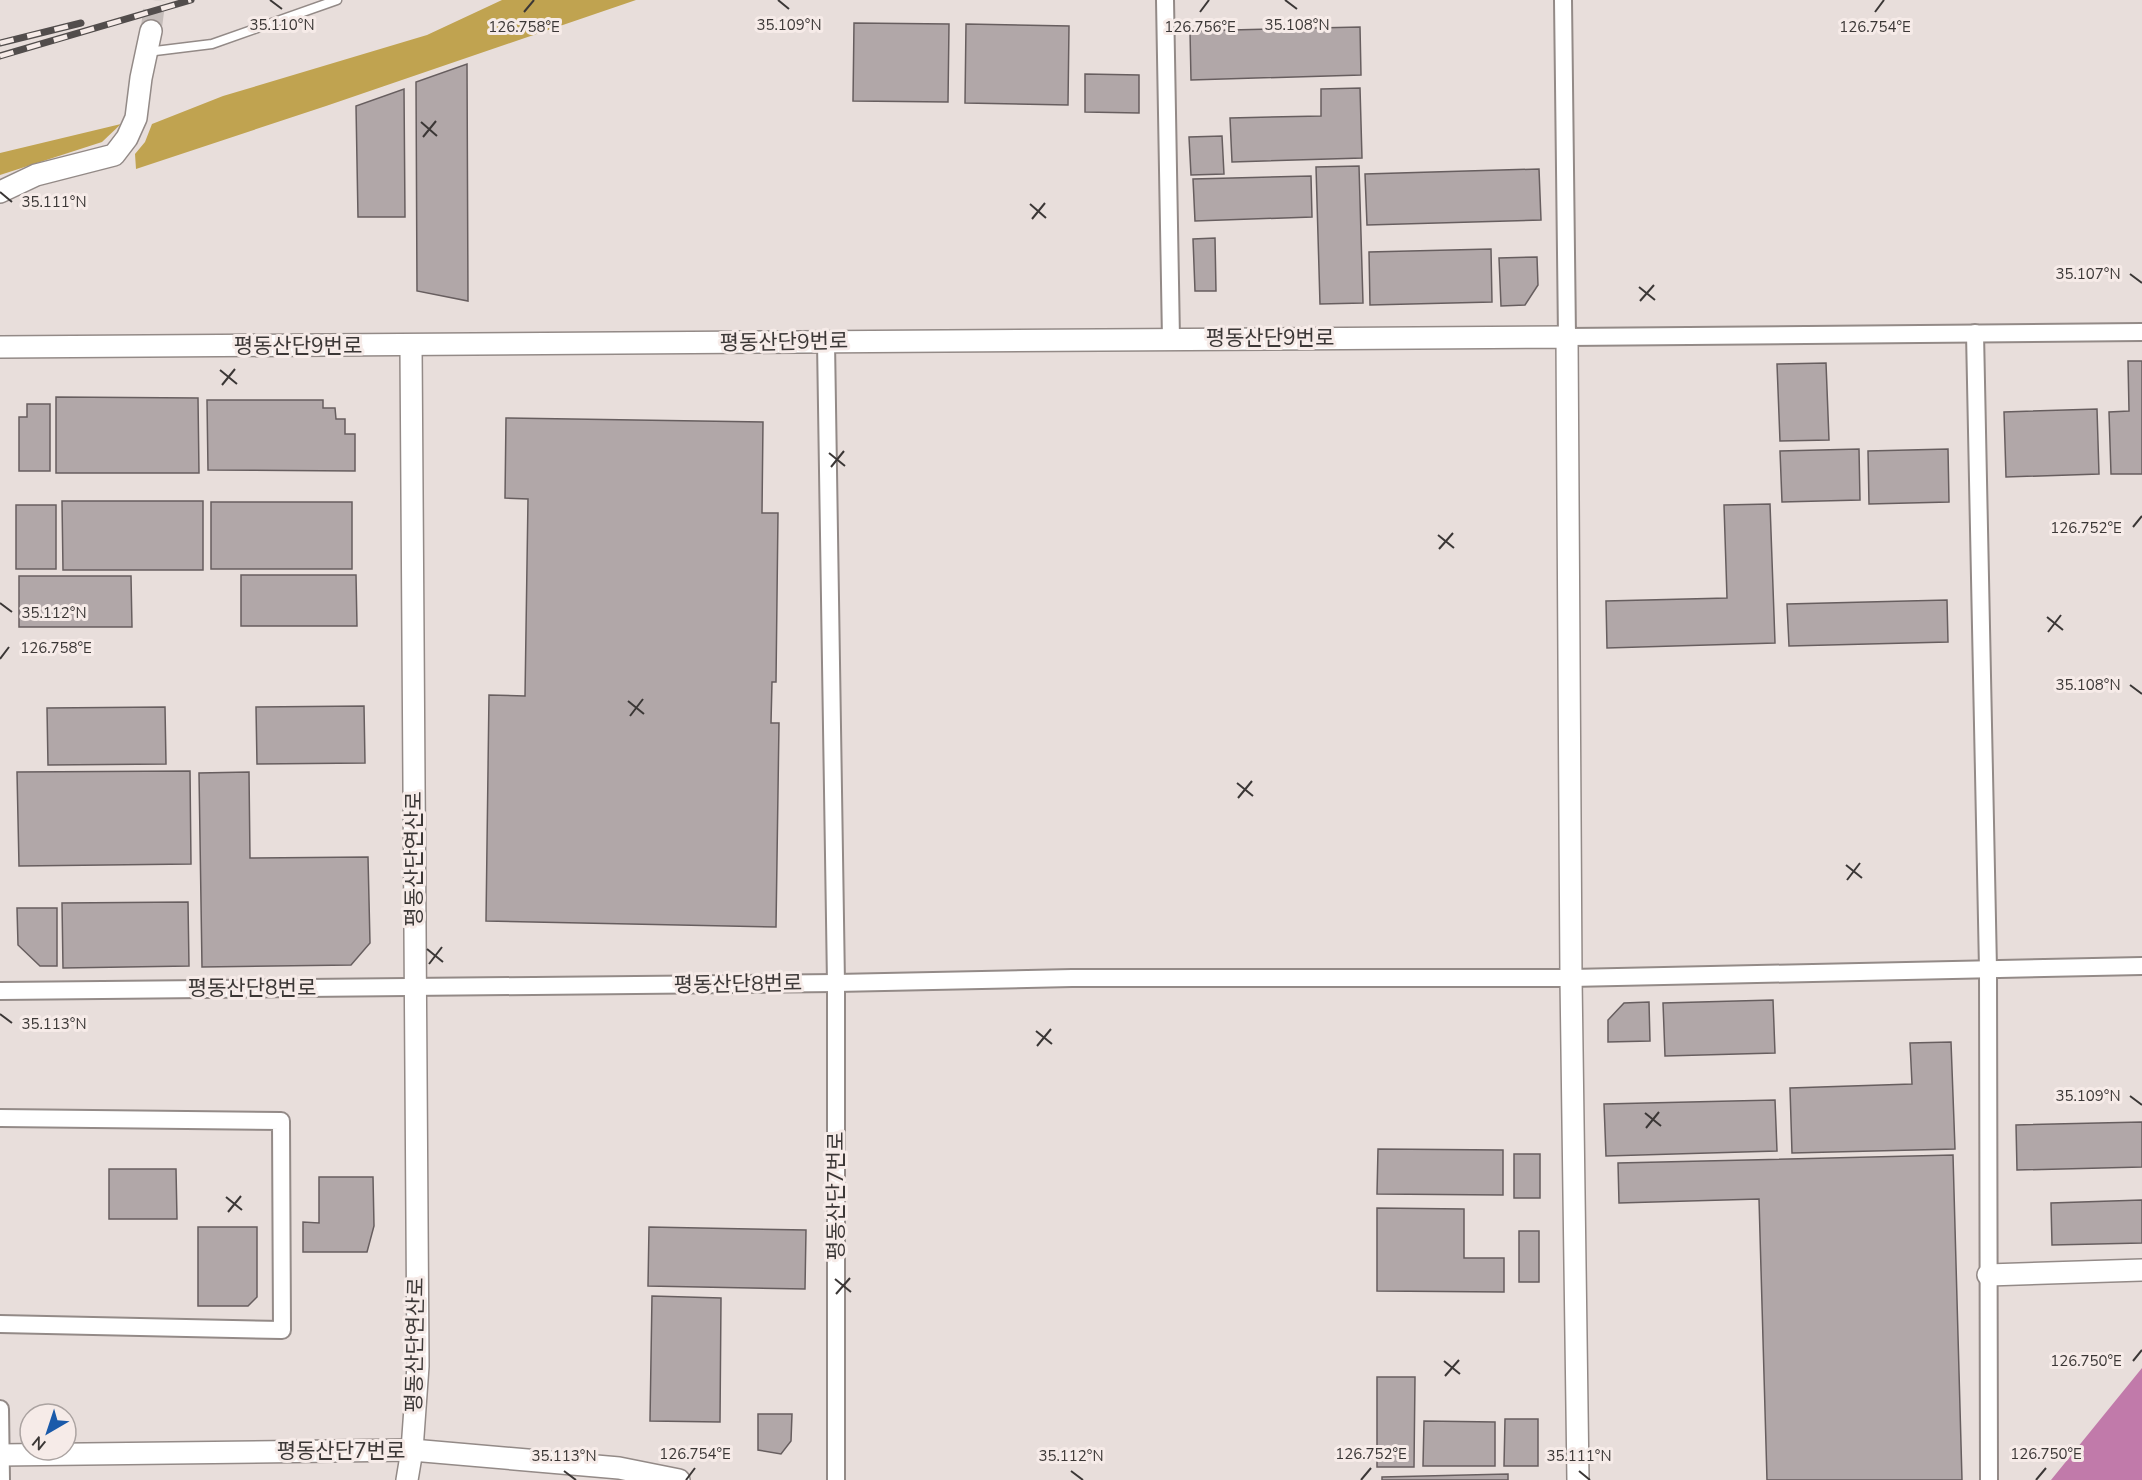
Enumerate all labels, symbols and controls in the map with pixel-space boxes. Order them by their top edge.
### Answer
text: 35.110°N [249,15,315,35]
text: 35.109°N [756,15,822,35]
text: 35.108°N [1264,15,1330,35]
text: 126.758°E [488,17,560,37]
text: 126.756°E [1164,17,1236,37]
text: 126.754°E [1839,17,1911,37]
text: 35.111°N [21,192,87,212]
text: 35.107°N [2055,264,2121,284]
street label: 평동산단9번로 [1206,324,1334,352]
street label: 평동산단9번로 [719,327,849,357]
street label: 평동산단9번로 [234,332,362,360]
text: 126.752°E [2050,518,2122,538]
text: 35.112°N [21,603,87,623]
text: 126.758°E [20,638,92,658]
text: 35.108°N [2055,675,2121,695]
street label: 평동산단연산로 [400,791,428,927]
street label: 평동산단8번로 [673,969,803,999]
street label: 평동산단8번로 [188,974,316,1002]
text: 35.113°N [21,1014,87,1034]
text: 35.109°N [2055,1086,2121,1106]
street label: 평동산단7번로 [822,1132,850,1260]
street label: 평동산단연산로 [400,1277,430,1413]
text: 126.750°E [2050,1351,2122,1371]
north arrow [18,1402,78,1462]
text: N [28,1431,51,1455]
street label: 평동산단7번로 [277,1437,405,1465]
text: 126.754°E [659,1444,731,1464]
text: 126.752°E [1335,1444,1407,1464]
text: 126.750°E [2010,1444,2082,1464]
text: 35.113°N [531,1446,597,1466]
text: 35.112°N [1038,1446,1104,1466]
text: 35.111°N [1546,1446,1612,1466]

